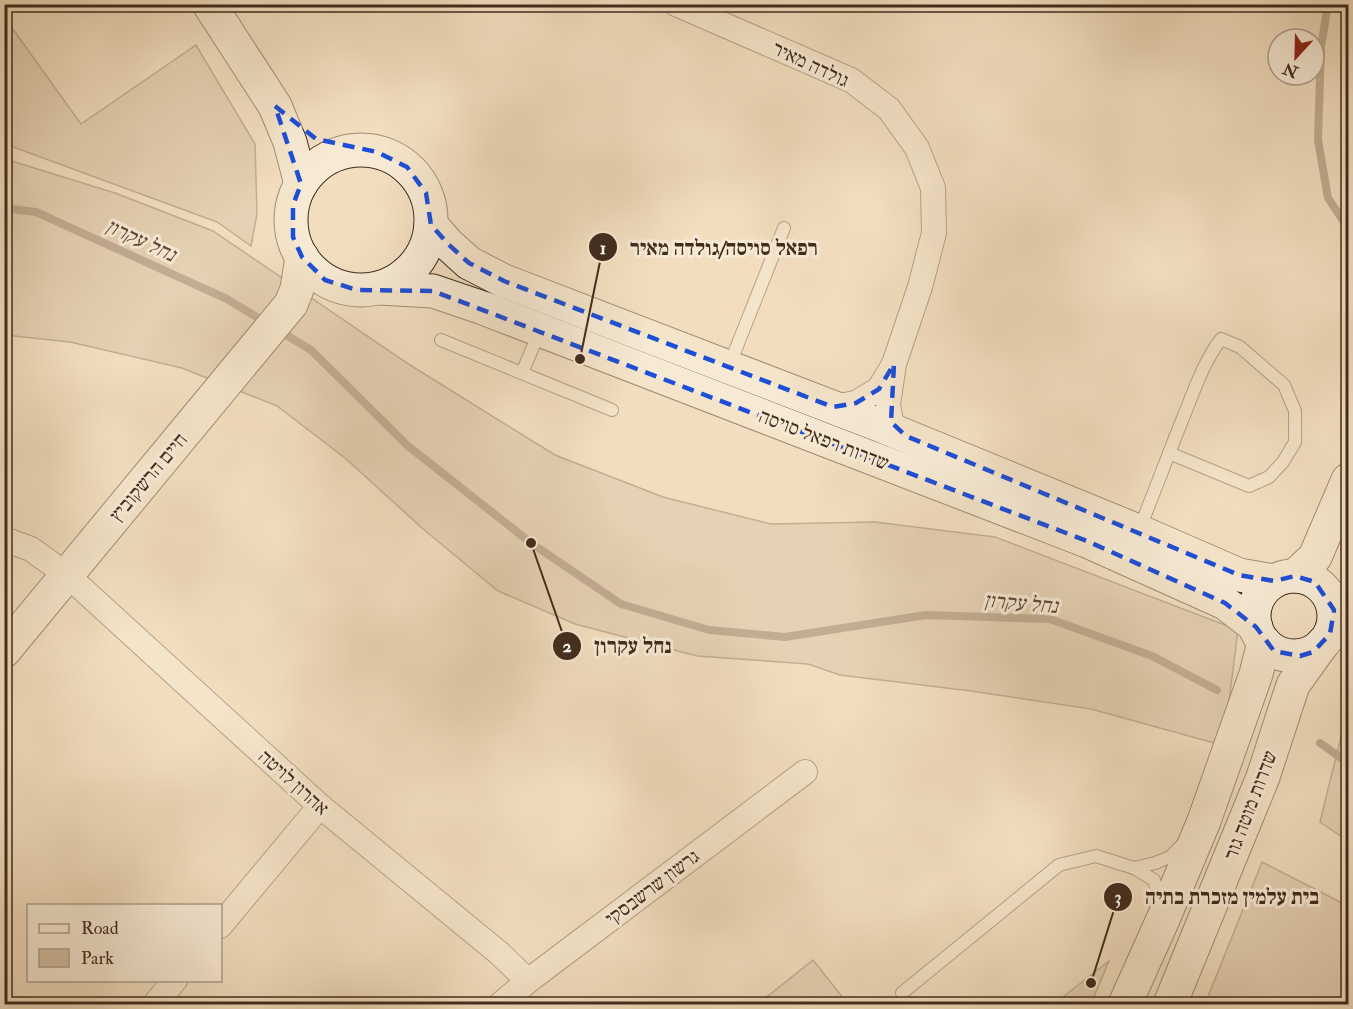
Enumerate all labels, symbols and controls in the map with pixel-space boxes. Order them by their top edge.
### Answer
north arrow [1266,27,1326,87]
street label: גולדה מאיר [768,36,853,93]
text: N [1280,58,1302,82]
water label: נחל עקרון [101,213,182,269]
callout: רפאל סויסה/גולדה מאיר [588,228,830,267]
text: רפאל סויסה/גולדה מאיר [630,235,818,262]
text: 1 [600,237,606,260]
street label: שדרות רפאל סויסה [755,403,893,476]
street label: חיים הרשקוביץ [104,428,193,527]
water label: נחל עקרון [983,587,1061,620]
callout: נחל עקרון [552,626,684,665]
text: נחל עקרון [594,633,672,660]
text: 2 [562,635,572,658]
street label: אהרון לויטה [253,744,334,821]
street label: שדרות מוטה גור [1218,747,1283,863]
street label: גרשון שרשבסקי [600,844,705,931]
callout: בית עלמין מזכרת בתיה [1103,877,1332,916]
text: בית עלמין מזכרת בתיה [1145,884,1319,911]
text: 3 [1115,886,1122,909]
legend [27,904,222,982]
text: Road [81,917,119,940]
text: Park [81,947,114,970]

